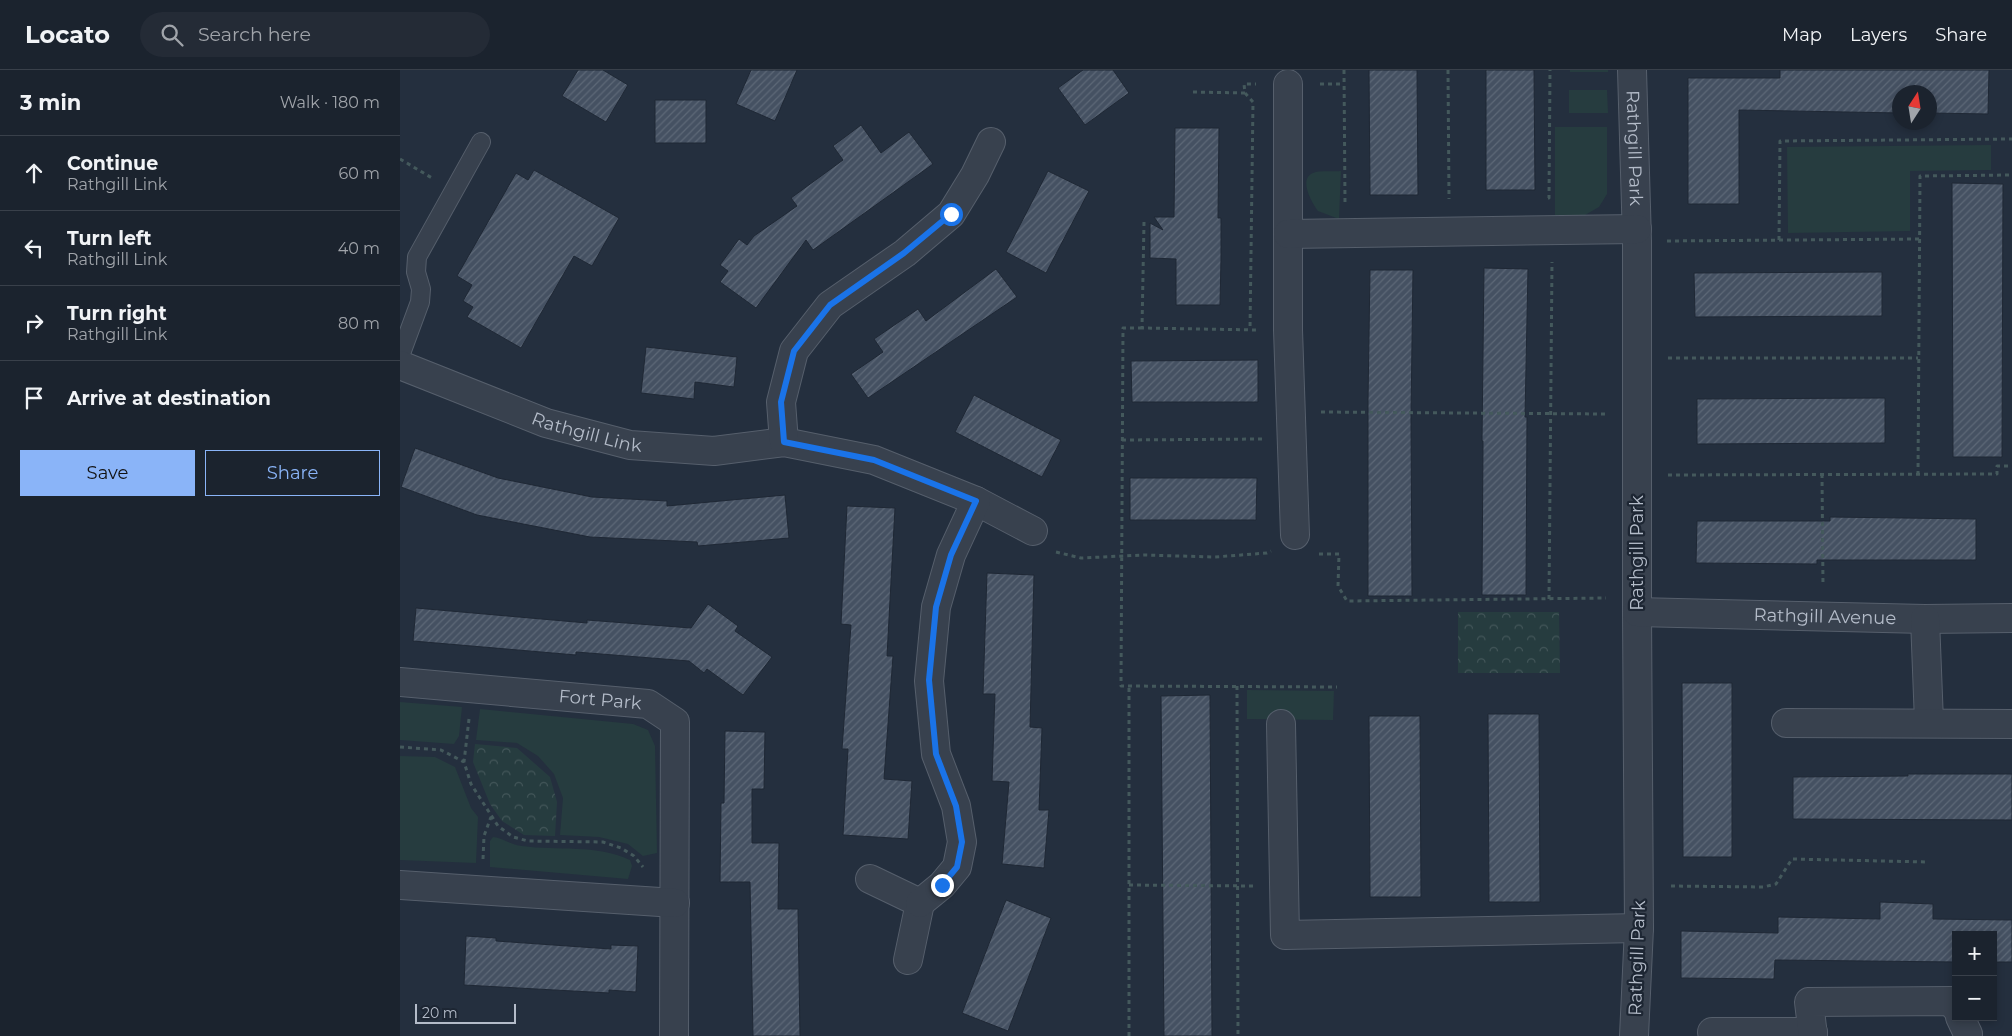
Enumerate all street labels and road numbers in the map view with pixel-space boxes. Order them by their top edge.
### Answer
street label: Rathgill Park [1622,90,1647,206]
street label: Rathgill Link [528,407,643,457]
street label: Rathgill Park [1626,495,1648,611]
street label: Rathgill Avenue [1753,604,1897,629]
street label: Fort Park [558,685,643,714]
street label: Rathgill Park [1624,900,1650,1016]

